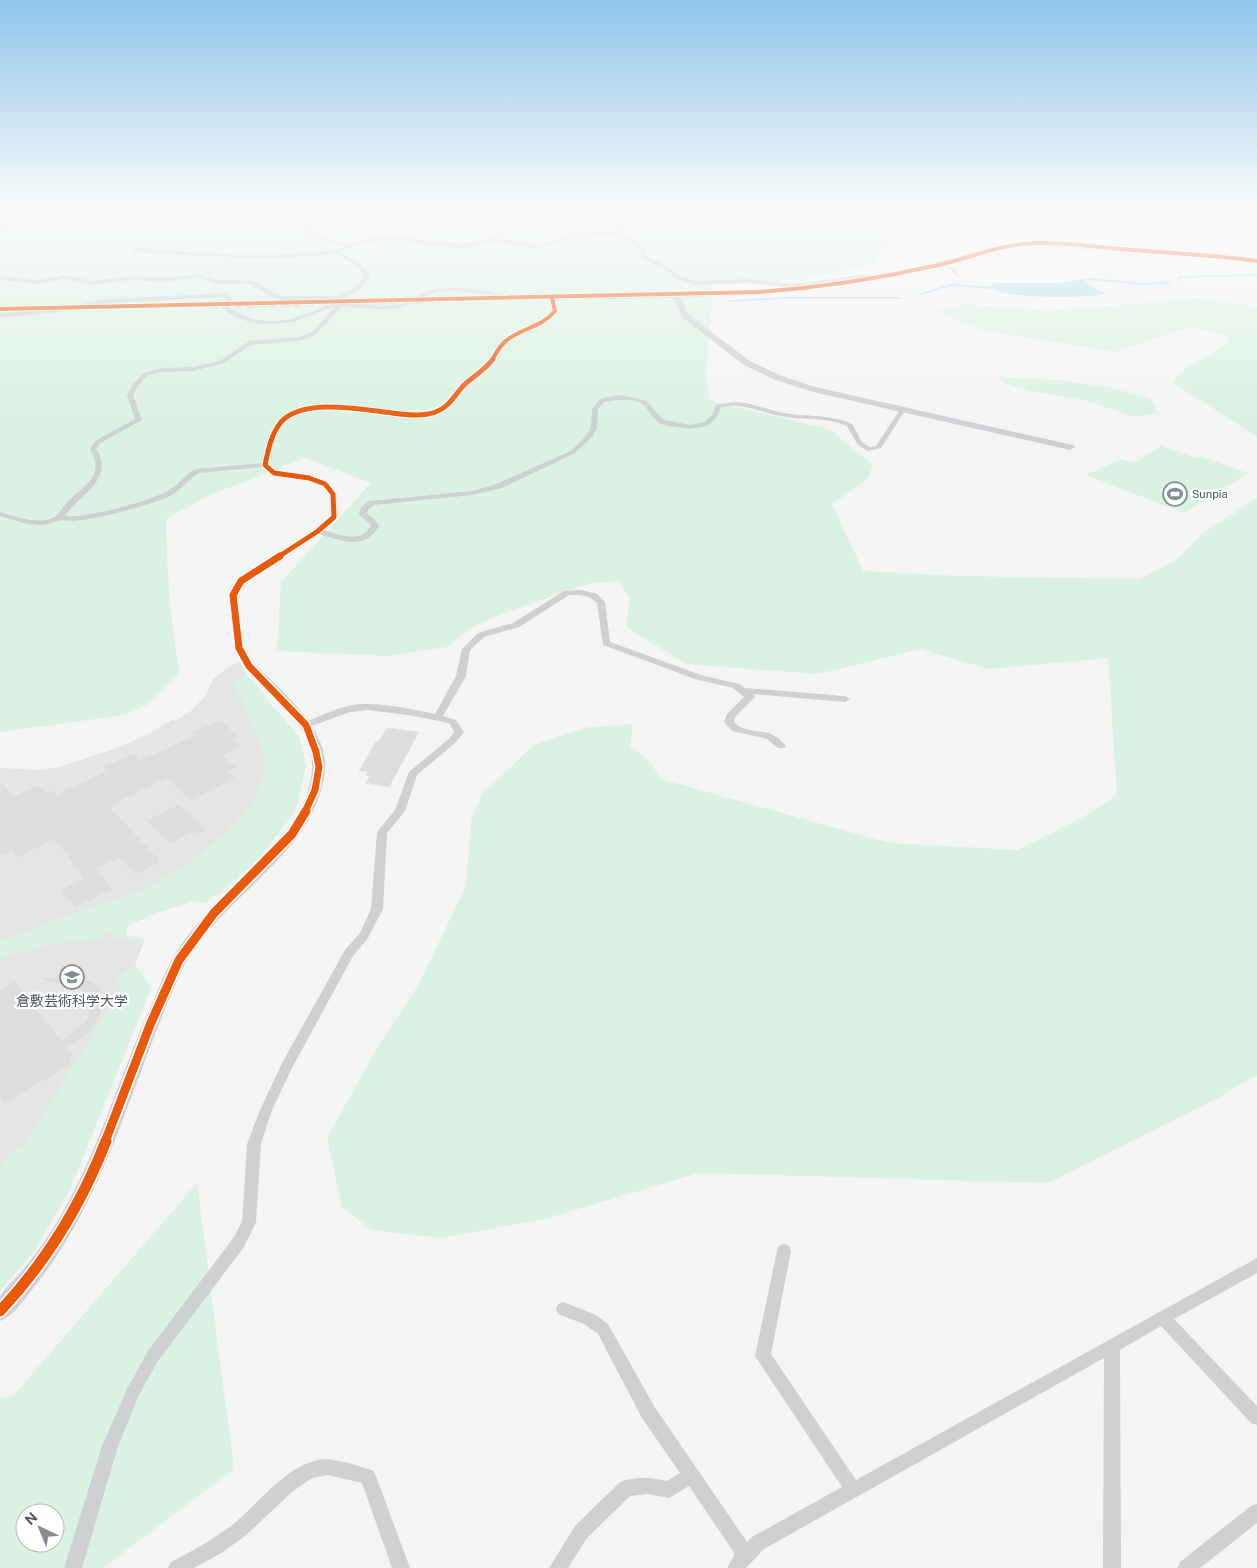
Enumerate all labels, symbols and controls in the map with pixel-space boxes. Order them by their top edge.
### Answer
sports icon: Sunpia [1162,481,1188,507]
place label: Sunpia [1192,488,1228,500]
school or university icon: 倉敷芸術科学大学 [59,964,85,990]
place label: 倉敷芸術科学大学 [16,993,128,1009]
north arrow [15,1503,65,1553]
text: N [22,1509,41,1528]

